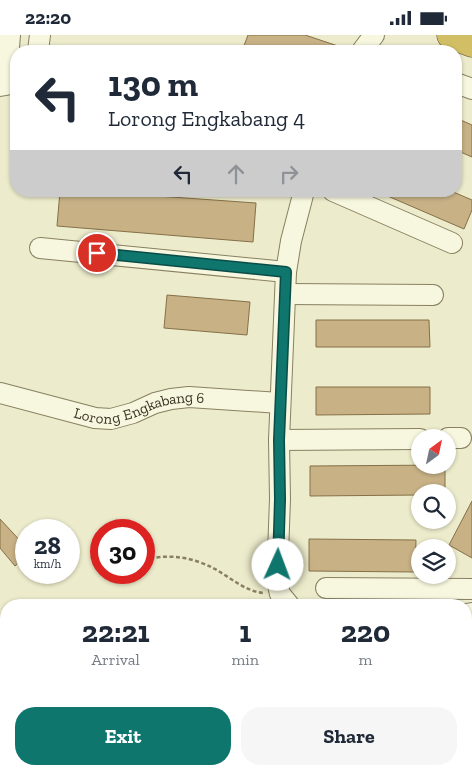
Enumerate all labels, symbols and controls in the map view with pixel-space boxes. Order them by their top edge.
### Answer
text: 22:20 [25,6,71,29]
text: 130 m [108,63,198,105]
icon: left [25,65,90,130]
text: Lorong Engkabang 4 [108,105,305,132]
icon: left [169,160,197,188]
icon: ahead [222,160,250,188]
icon: right [275,160,303,188]
pin [76,232,118,274]
icon: arrive [83,239,111,267]
street label: Lorong Engkabang 6 [72,388,205,428]
north arrow [411,429,456,474]
map controls [411,429,456,584]
button: search [411,484,456,529]
speed limit sign: 30 [90,519,155,584]
text: 28 [34,530,61,560]
position arrow [251,538,303,590]
button: layers [411,539,456,584]
text: km/h [34,557,61,571]
text: 22:21 [82,614,150,650]
text: 1 [239,614,251,650]
text: 220 [341,614,390,650]
text: Arrival [92,650,140,669]
text: min [231,650,259,669]
text: m [359,650,372,669]
button: Exit [15,707,231,765]
button: Share [241,707,457,765]

